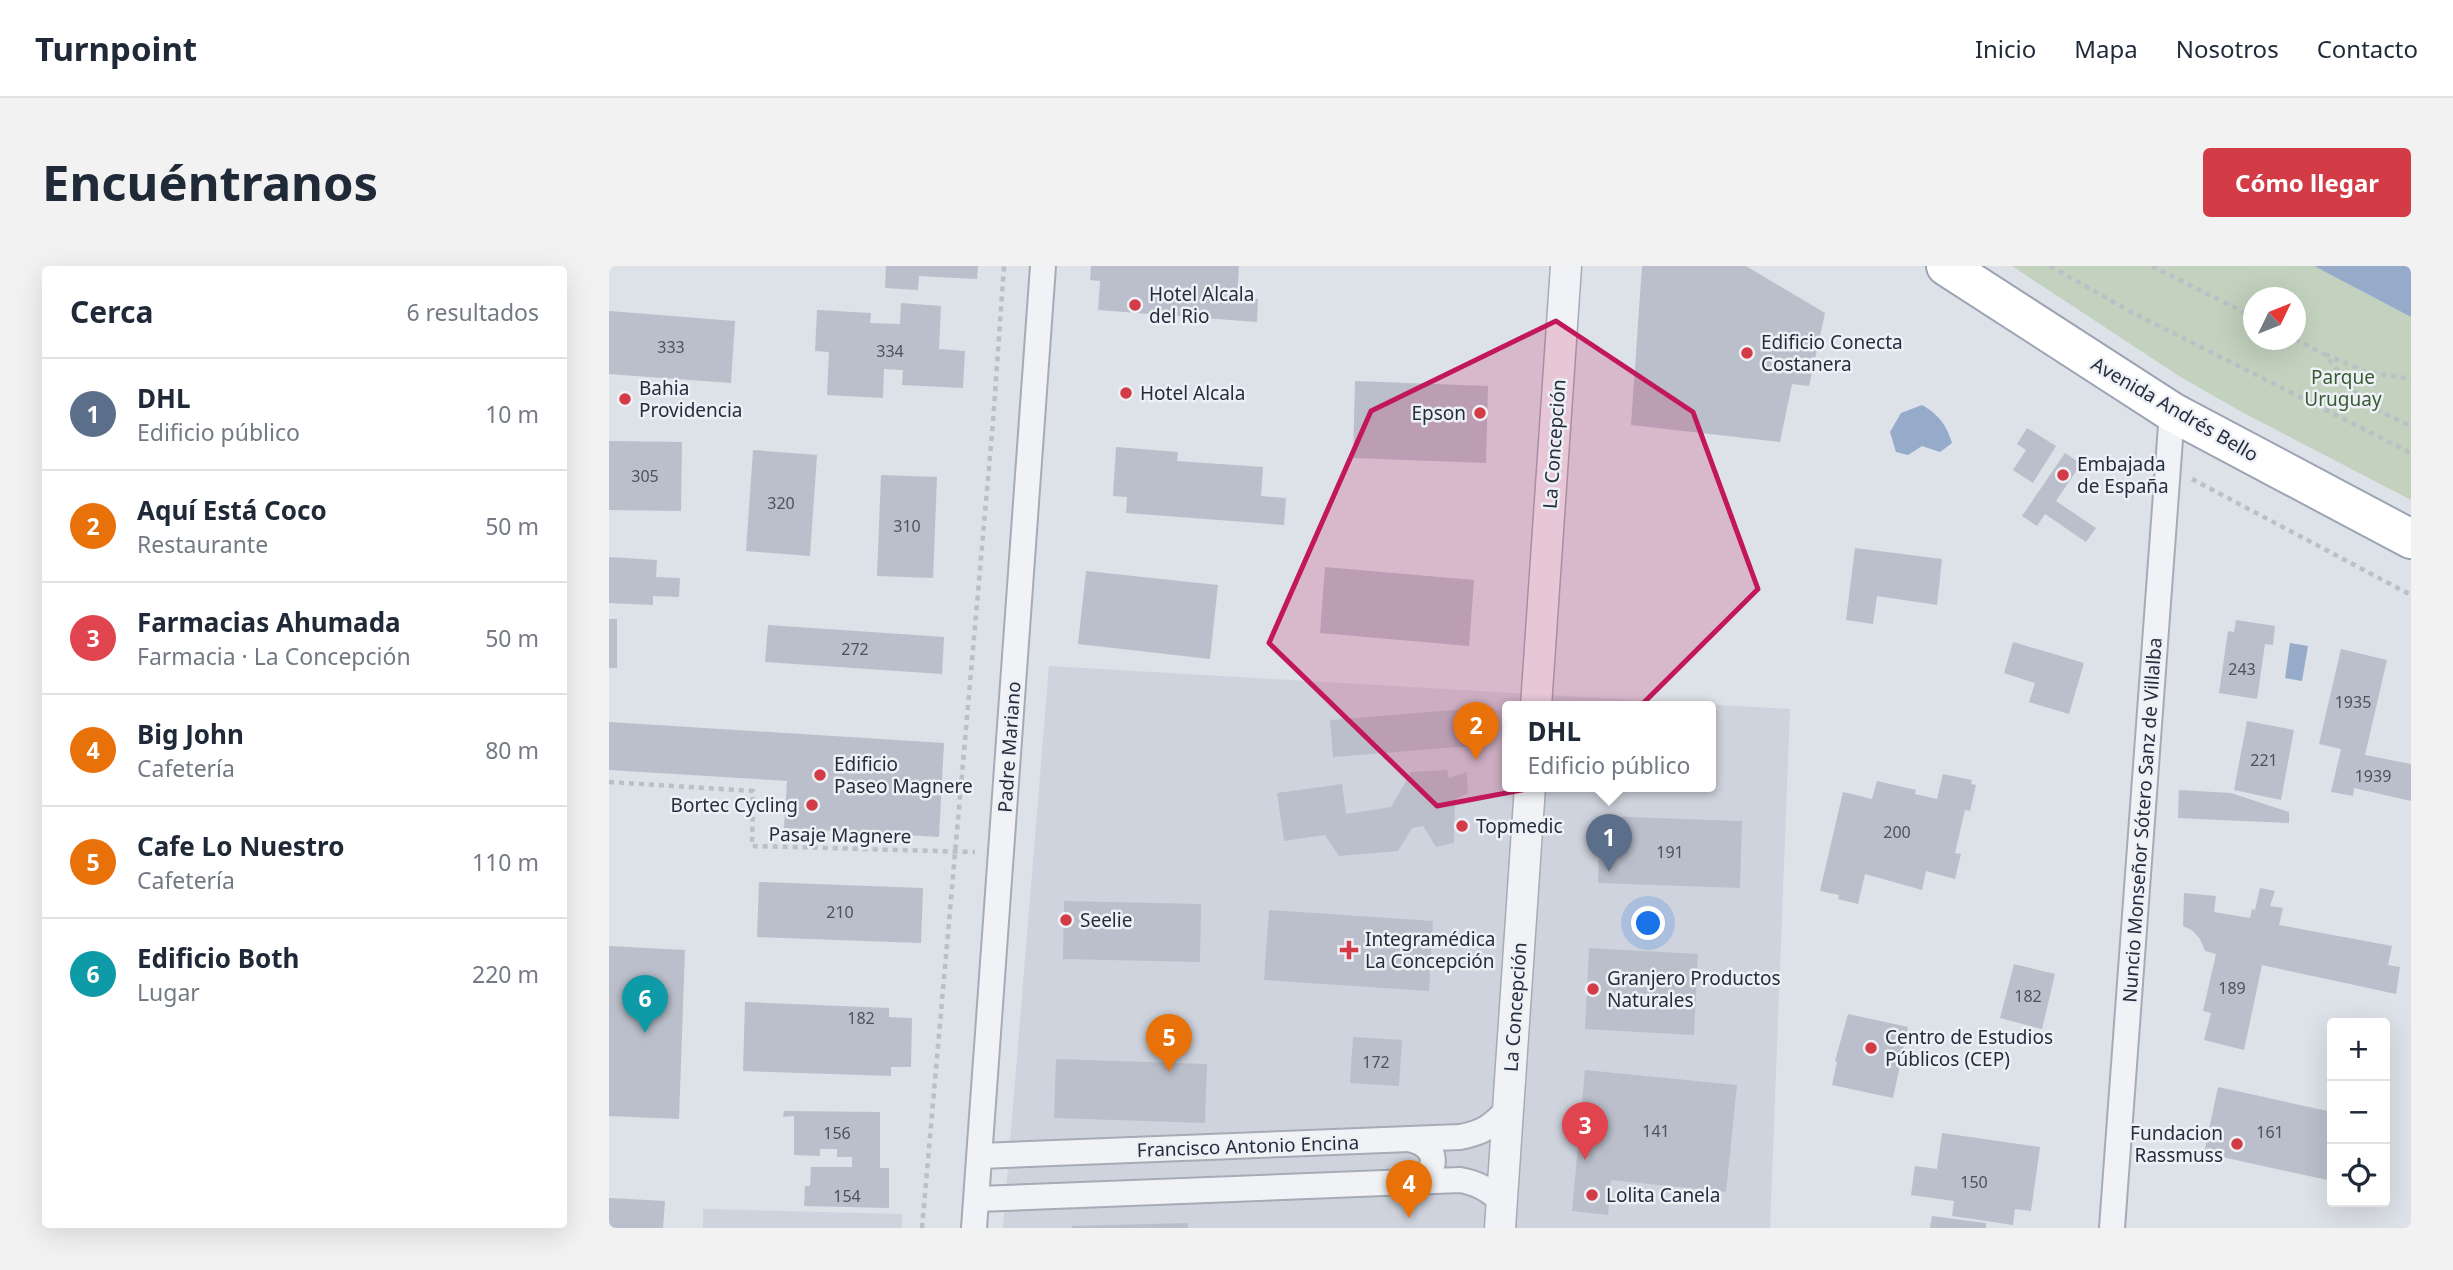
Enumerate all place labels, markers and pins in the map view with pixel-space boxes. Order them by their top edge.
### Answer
place label: Hotel Alcala del Rio [1149,281,1254,329]
marker: Hotel Alcala del Rio [1127,297,1143,313]
place label: Edificio Conecta Costanera [1761,329,1903,377]
marker: Edificio Conecta Costanera [1739,345,1755,361]
place label: Bahia Providencia [639,375,742,423]
place label: Hotel Alcala [1140,380,1245,406]
marker: Hotel Alcala [1118,385,1134,401]
marker: Bahia Providencia [617,391,633,407]
place label: Epson [1411,400,1466,426]
marker: Epson [1472,405,1488,421]
place label: Embajada de España [2077,451,2169,499]
marker: Embajada de España [2055,467,2071,483]
pin: 2 [1453,702,1499,760]
place label: Edificio Paseo Magnere [834,751,973,799]
marker: Edificio Paseo Magnere [812,767,828,783]
place label: Bortec Cycling [671,792,798,818]
marker: Bortec Cycling [804,797,820,813]
place label: Topmedic [1476,813,1563,839]
pin: 1 [1586,814,1632,872]
marker: Topmedic [1454,818,1470,834]
place label: Seelie [1080,907,1132,933]
marker: Seelie [1058,912,1074,928]
place label: Integramédica La Concepción [1365,926,1495,974]
marker: Integramédica La Concepción [1339,940,1359,960]
place label: Granjero Productos Naturales [1607,965,1781,1013]
pin: 6 [622,975,668,1033]
marker: Granjero Productos Naturales [1585,981,1601,997]
pin: 5 [1146,1014,1192,1072]
place label: Centro de Estudios Públicos (CEP) [1885,1024,2053,1072]
marker: Centro de Estudios Públicos (CEP) [1863,1040,1879,1056]
pin: 3 [1562,1102,1608,1160]
place label: Fundacion Rassmuss [2130,1120,2223,1168]
marker: Fundacion Rassmuss [2229,1136,2245,1152]
pin: 4 [1386,1160,1432,1218]
place label: Lolita Canela [1606,1182,1720,1208]
marker: Lolita Canela [1584,1187,1600,1203]

